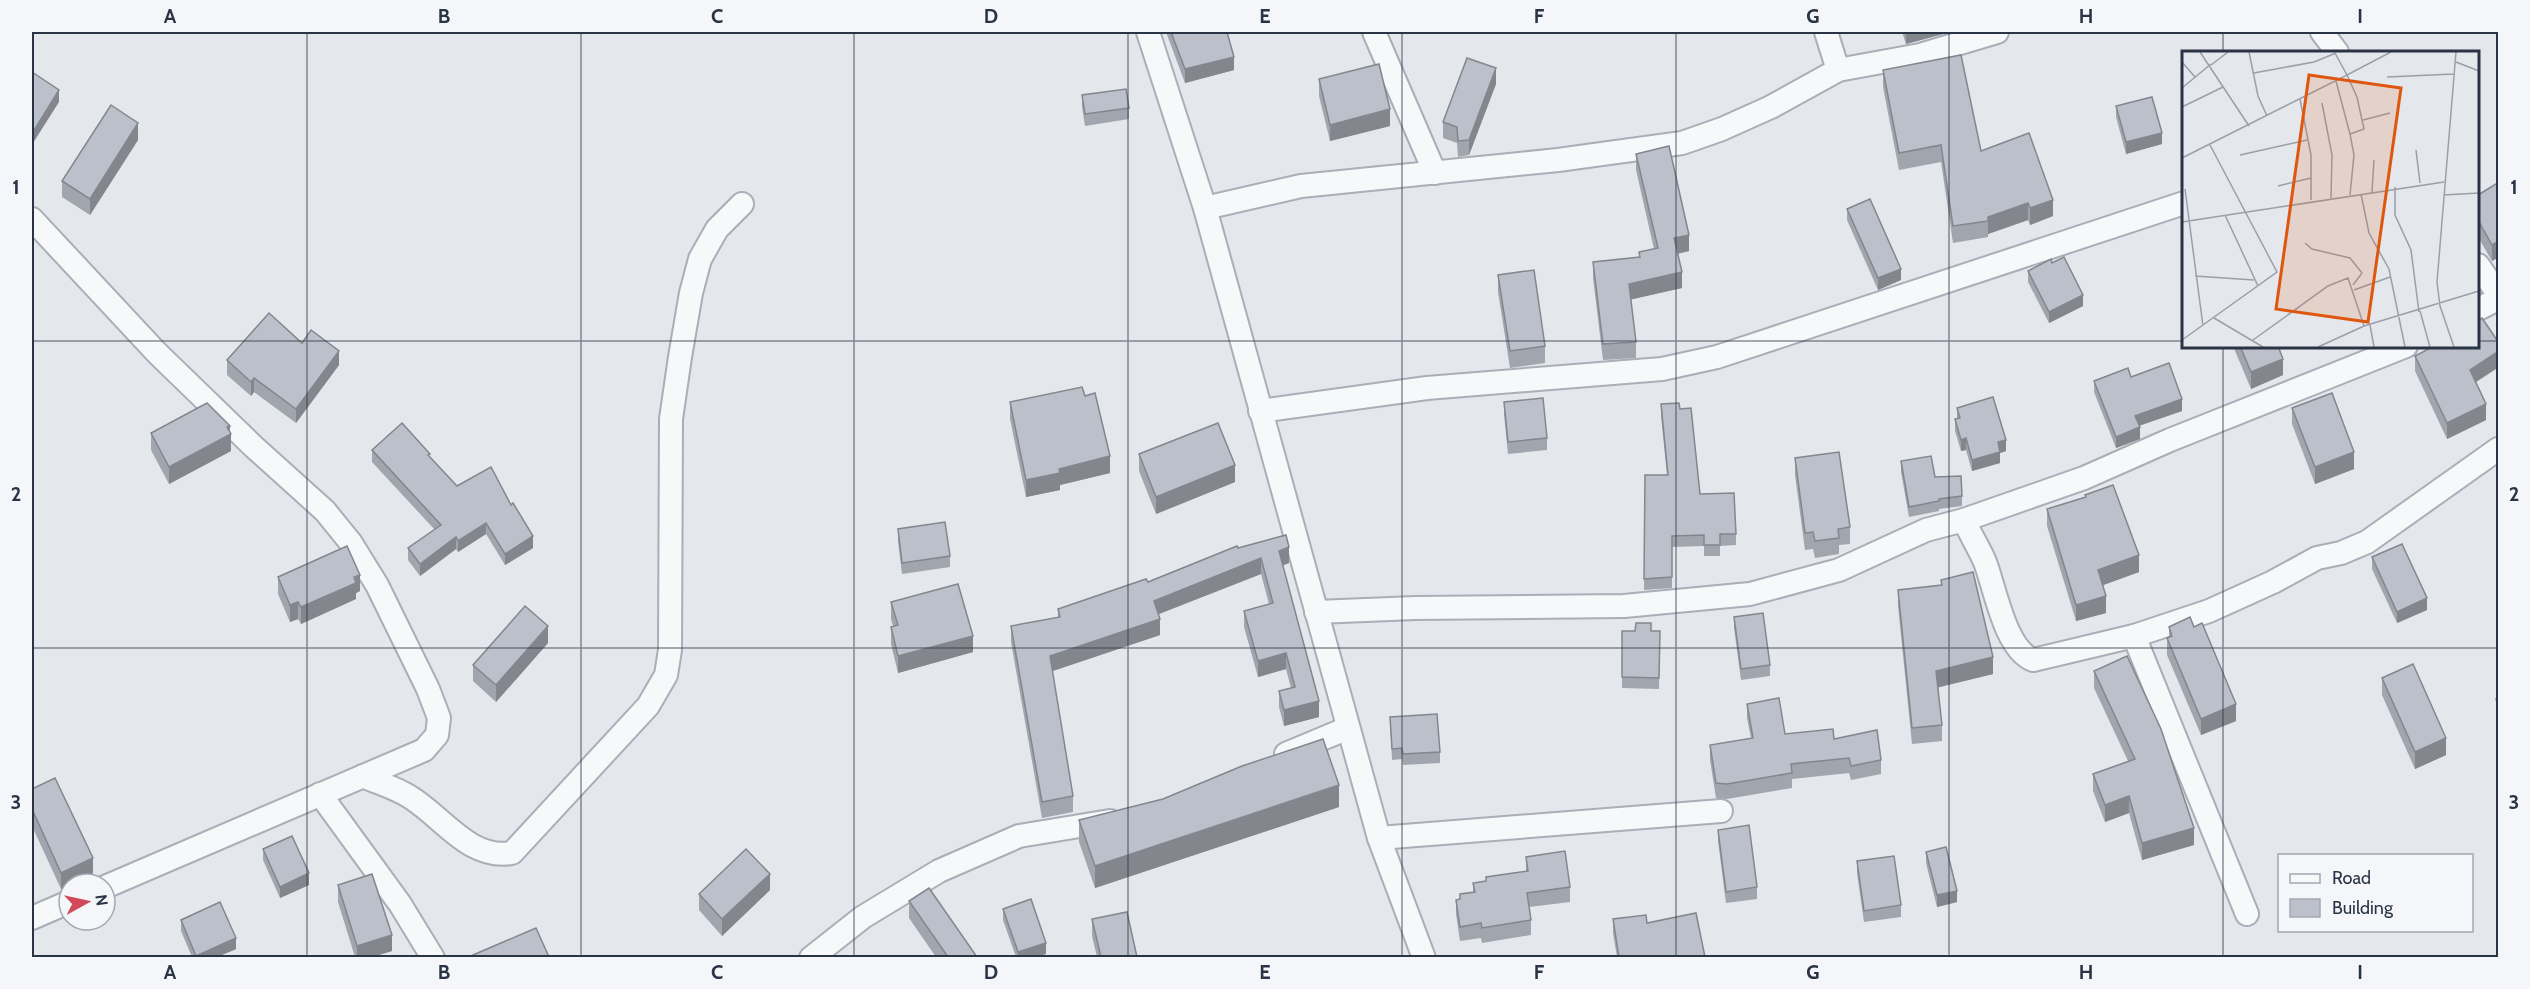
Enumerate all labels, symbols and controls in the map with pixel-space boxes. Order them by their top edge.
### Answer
text: A [164,4,177,28]
text: B [438,4,450,28]
text: C [711,4,723,28]
text: D [984,4,998,28]
text: E [1259,4,1271,28]
text: F [1534,4,1545,28]
text: G [1806,4,1820,28]
text: H [2079,4,2093,28]
text: I [2357,4,2363,28]
inset map [2182,51,2479,348]
text: 1 [12,175,20,199]
text: 1 [2510,175,2518,199]
text: 2 [11,482,21,506]
text: 2 [2509,482,2519,506]
text: 3 [11,790,21,814]
text: 3 [2509,790,2519,814]
legend [2278,854,2473,932]
text: Road [2332,867,2371,889]
north arrow [57,872,117,932]
text: N [91,893,112,907]
text: Building [2332,897,2394,919]
text: A [164,960,177,984]
text: B [438,960,450,984]
text: C [711,960,723,984]
text: D [984,960,998,984]
text: E [1259,960,1271,984]
text: F [1534,960,1545,984]
text: G [1806,960,1820,984]
text: H [2079,960,2093,984]
text: I [2357,960,2363,984]

